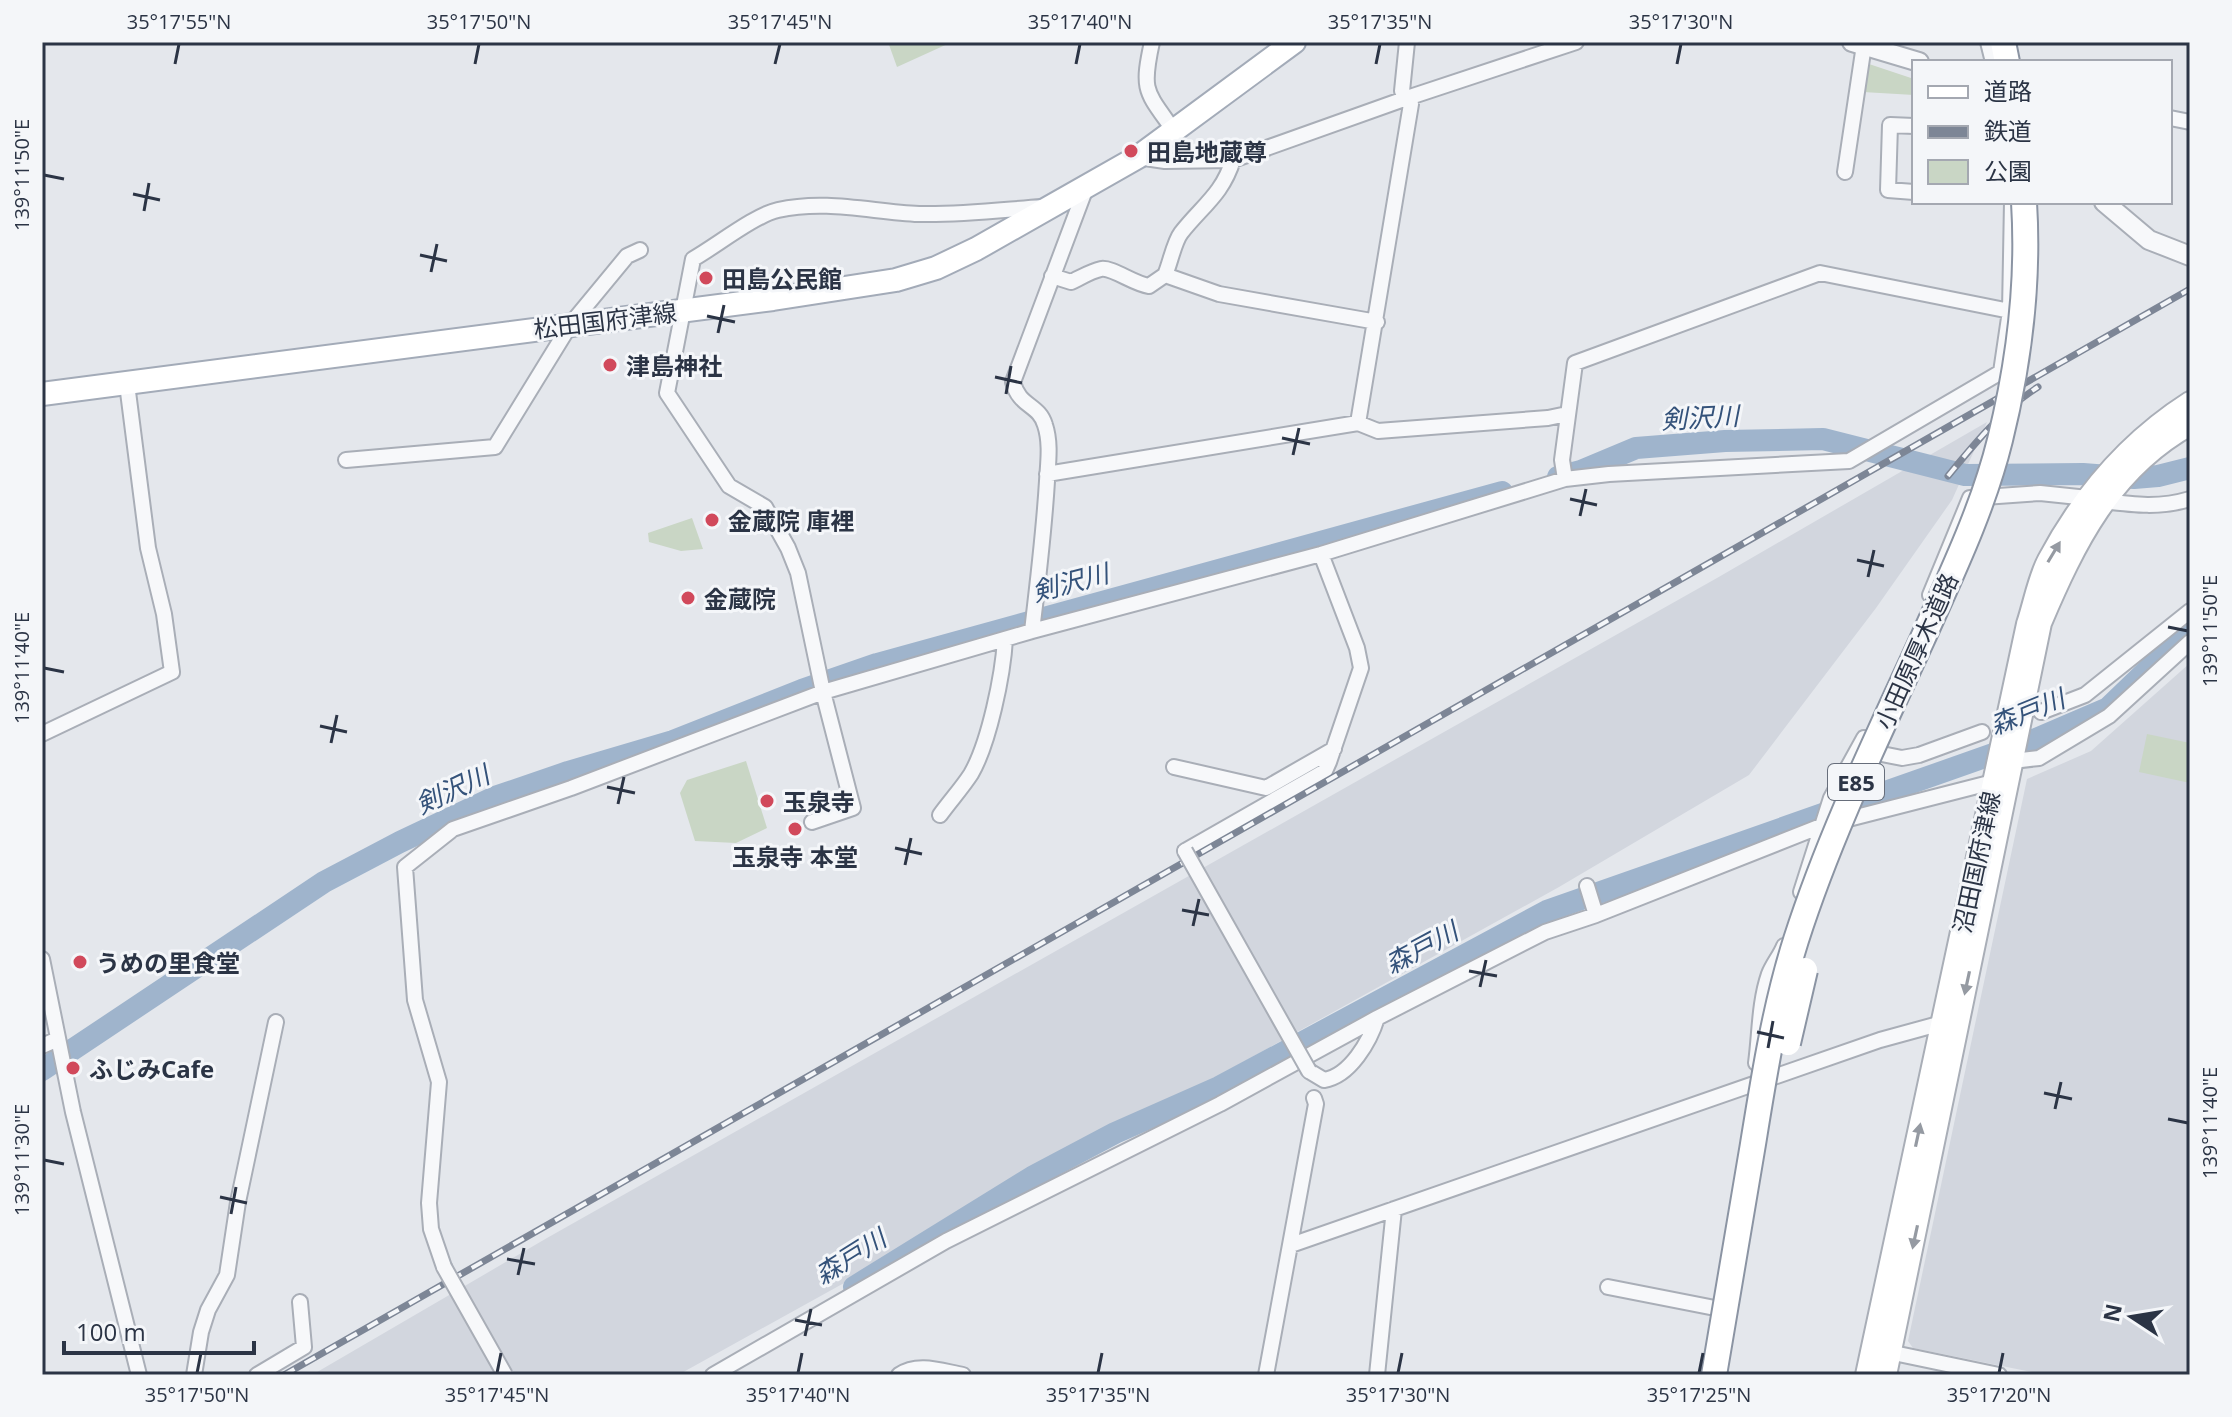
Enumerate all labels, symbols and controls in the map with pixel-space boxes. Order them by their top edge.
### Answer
text: 35°17'55"N [127,8,231,35]
text: 35°17'50"N [427,8,531,35]
text: 35°17'45"N [728,8,832,35]
text: 35°17'40"N [1028,8,1132,35]
text: 35°17'35"N [1328,8,1432,35]
text: 35°17'30"N [1629,8,1733,35]
legend [1912,60,2172,204]
text: 道路 [1984,74,2032,107]
text: 鉄道 [1984,114,2032,147]
text: 139°11'50"E [8,119,35,231]
place label: 田島地蔵尊 [1147,135,1267,168]
marker: 田島地蔵尊 [1122,142,1140,160]
text: 公園 [1984,154,2032,187]
place label: 田島公民館 [722,262,842,295]
marker: 田島公民館 [697,269,715,287]
street label: 松田国府津線 [532,295,678,345]
place label: 津島神社 [626,349,722,382]
marker: 津島神社 [601,356,619,374]
water label: 剣沢川 [1660,397,1743,437]
place label: 金蔵院 庫裡 [728,504,854,537]
marker: 金蔵院 庫裡 [703,511,721,529]
one-way arrow [2047,541,2061,563]
water label: 剣沢川 [1028,554,1115,609]
street label: 小田原厚木道路 [1867,568,1965,734]
text: 139°11'50"E [2196,575,2223,687]
place label: 金蔵院 [704,582,776,615]
marker: 金蔵院 [679,589,697,607]
text: 139°11'40"E [8,612,35,724]
water label: 森戸川 [1984,679,2073,742]
water label: 剣沢川 [409,755,498,822]
road number: E85 [1828,764,1884,800]
place label: 玉泉寺 [783,785,855,818]
street label: 沼田国府津線 [1945,788,2007,936]
marker: 玉泉寺 [758,792,776,810]
marker: 玉泉寺 本堂 [786,820,804,838]
place label: 玉泉寺 本堂 [732,840,858,873]
water label: 森戸川 [1378,911,1467,981]
place label: うめの里食堂 [96,946,240,979]
marker: うめの里食堂 [71,953,89,971]
one-way arrow [1960,970,1973,995]
place label: ふじみCafe [89,1052,214,1085]
marker: ふじみCafe [64,1059,82,1077]
text: 139°11'40"E [2196,1067,2223,1179]
text: 139°11'30"E [8,1104,35,1216]
one-way arrow [1912,1122,1925,1147]
water label: 森戸川 [807,1218,895,1292]
one-way arrow [1908,1225,1921,1250]
north arrow [2092,1277,2172,1357]
text: N [2095,1301,2128,1325]
scale bar [64,1305,254,1355]
text: 100 m [76,1315,146,1348]
text: 35°17'50"N [145,1381,249,1408]
text: 35°17'45"N [445,1381,549,1408]
text: 35°17'40"N [746,1381,850,1408]
text: 35°17'35"N [1046,1381,1150,1408]
text: 35°17'30"N [1346,1381,1450,1408]
text: 35°17'25"N [1647,1381,1751,1408]
text: 35°17'20"N [1947,1381,2051,1408]

